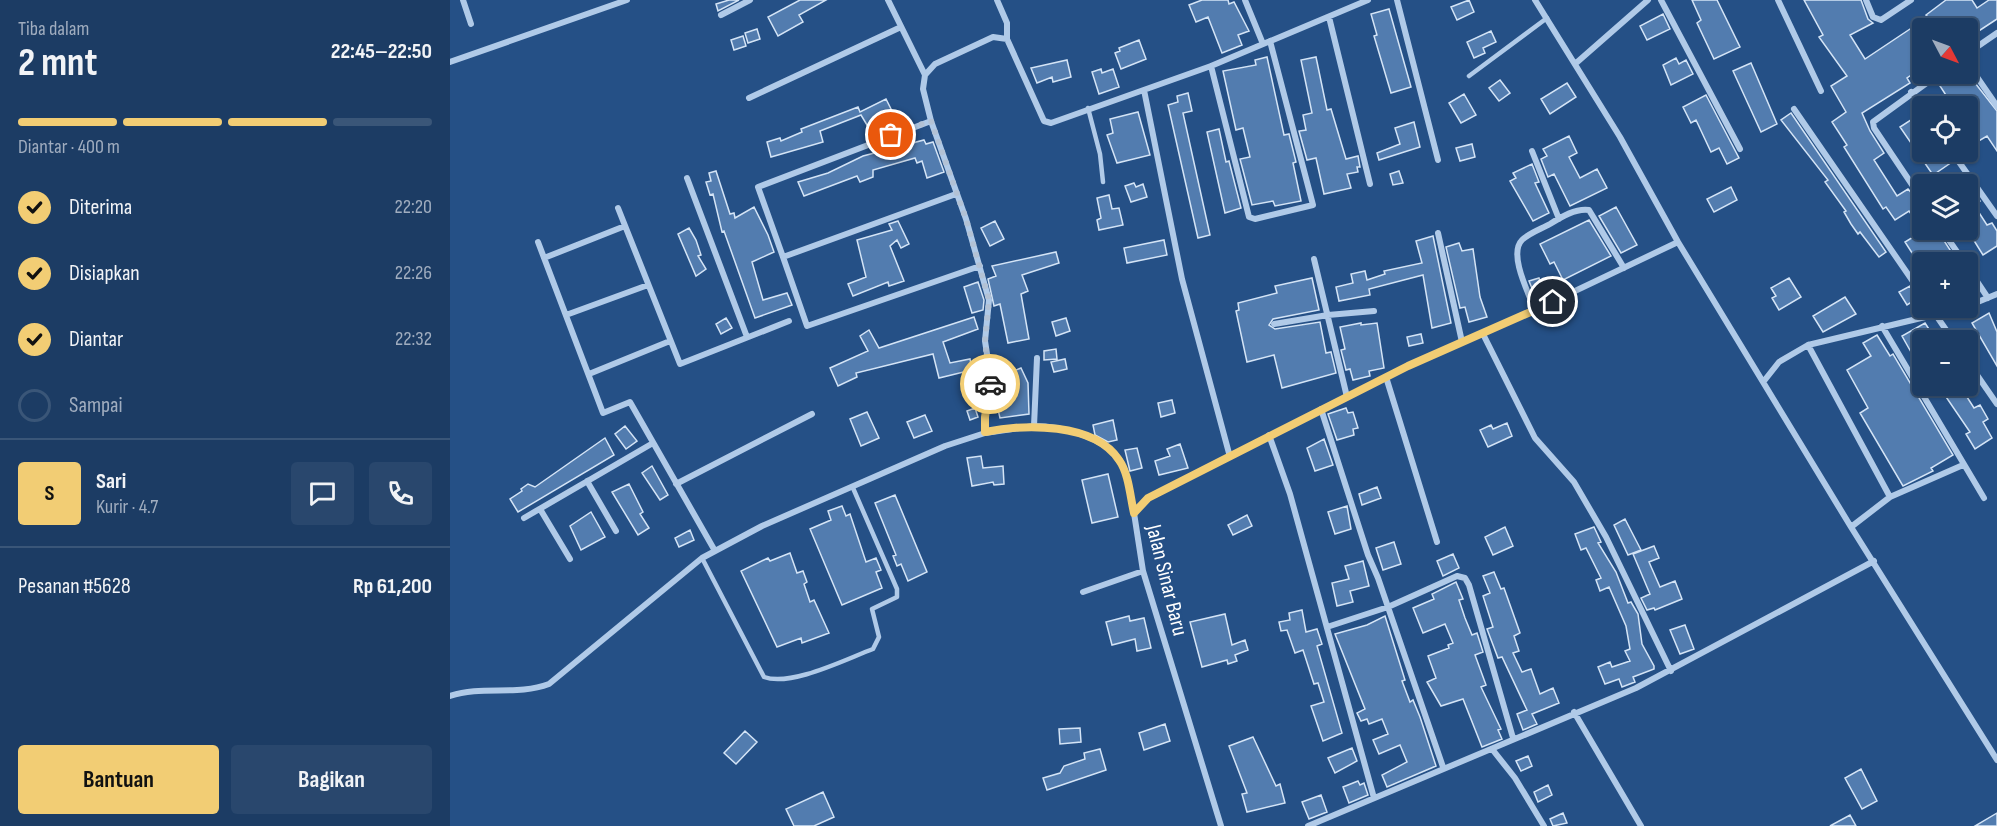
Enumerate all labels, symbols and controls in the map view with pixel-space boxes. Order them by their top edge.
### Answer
text: Tiba dalam [18,17,89,41]
north arrow [1912,18,1978,84]
map controls [1912,18,1978,396]
text: 22:45–22:50 [331,38,432,65]
text: 2 mnt [18,40,97,87]
button: locate [1912,96,1978,162]
pin [865,109,916,160]
icon: bag [874,118,907,151]
text: Diantar · 400 m [18,135,120,159]
button: layers [1912,174,1978,240]
icon: check [18,191,51,224]
text: Diterima [69,194,132,221]
text: 22:20 [395,195,432,219]
button: + [1912,252,1978,318]
icon: check [18,257,51,290]
text: Disiapkan [69,260,140,287]
text: 22:26 [395,261,432,285]
pin [1527,276,1578,327]
icon: home [1536,285,1569,318]
icon: check [18,323,51,356]
text: Diantar [69,326,123,353]
text: 22:32 [395,327,432,351]
button: − [1912,330,1978,396]
courier [960,354,1020,414]
icon: car [974,368,1007,401]
text: Sampai [69,392,123,419]
button: chat [291,462,354,525]
button: phone [369,462,432,525]
text: Sari [96,468,126,495]
text: S [45,480,54,507]
text: Kurir · 4.7 [96,495,158,519]
street label: Jalan Sinar Baru [1139,521,1193,639]
text: Pesanan #5628 [18,573,131,600]
text: Rp 61,200 [353,573,432,600]
button: Bantuan [18,745,219,814]
button: Bagikan [231,745,432,814]

